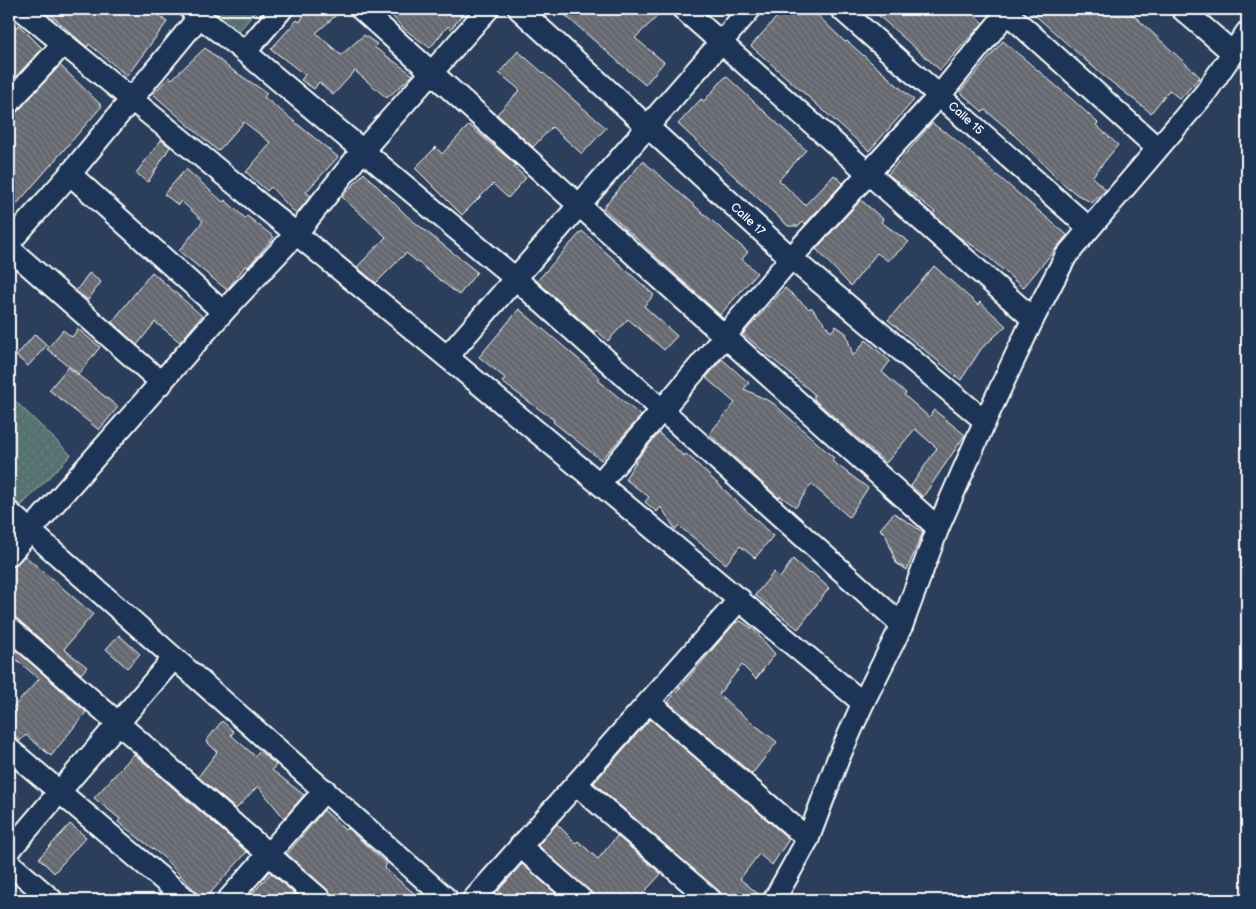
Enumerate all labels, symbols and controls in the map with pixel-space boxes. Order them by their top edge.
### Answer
street label: Calle 15 [945,99,987,138]
street label: Calle 17 [727,200,768,239]

